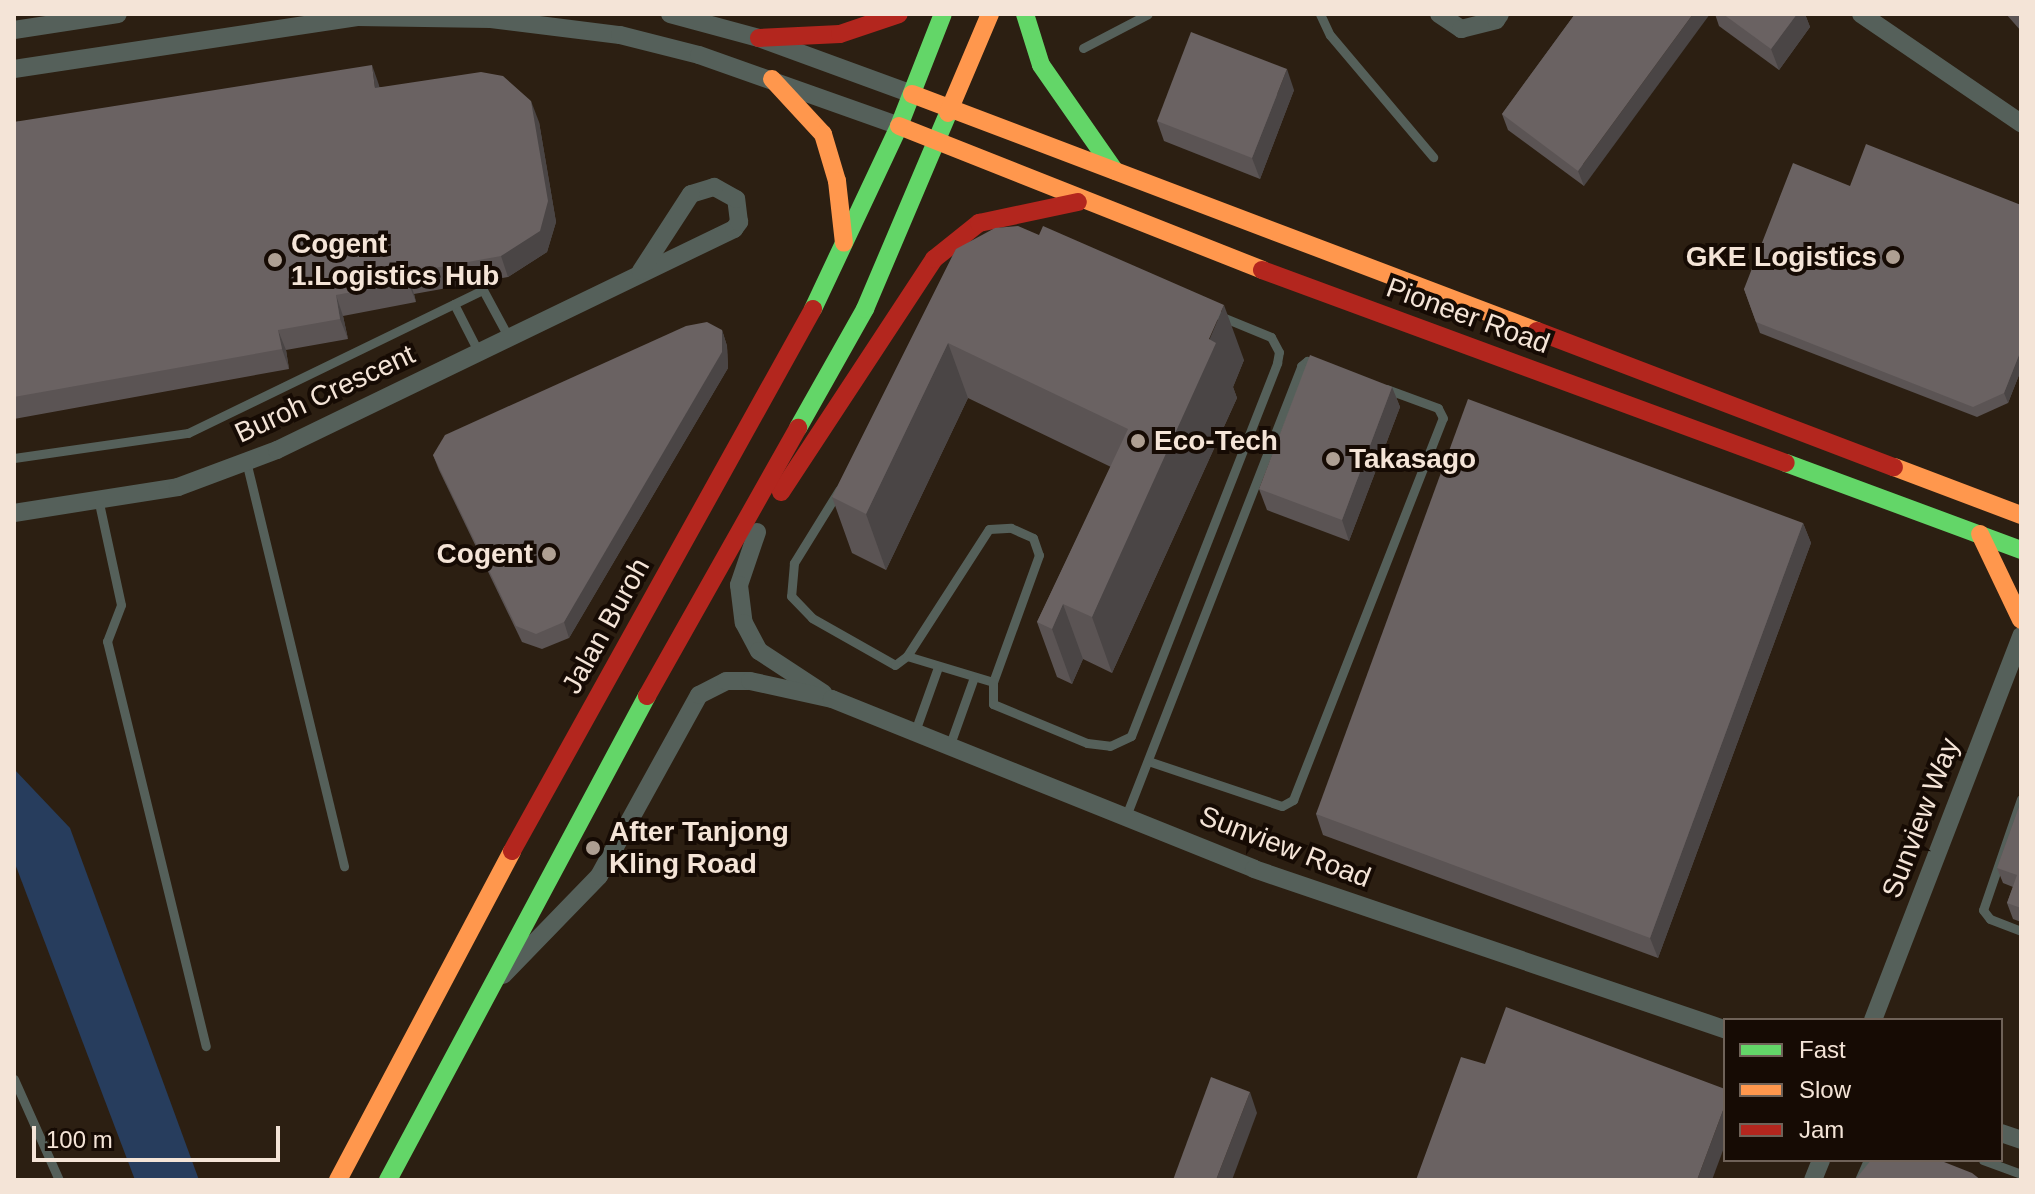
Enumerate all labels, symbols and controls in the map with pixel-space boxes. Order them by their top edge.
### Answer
place label: Cogent 1.Logistics Hub [291,227,499,293]
place label: GKE Logistics [1686,240,1877,274]
marker: GKE Logistics [1884,248,1902,266]
marker: Cogent 1.Logistics Hub [266,251,284,269]
street label: Pioneer Road [1382,271,1554,361]
street label: Buroh Crescent [230,338,420,450]
place label: Eco-Tech [1154,424,1278,458]
marker: Eco-Tech [1129,432,1147,450]
place label: Takasago [1349,442,1476,476]
marker: Takasago [1324,450,1342,468]
place label: Cogent [437,537,533,571]
marker: Cogent [540,545,558,563]
street label: Jalan Buroh [555,553,657,699]
street label: Sunview Way [1875,733,1967,903]
street label: Sunview Road [1195,799,1375,895]
place label: After Tanjong Kling Road [609,815,789,881]
marker: After Tanjong Kling Road [584,839,602,857]
legend [1723,1018,2003,1162]
text: Fast [1799,1036,1846,1063]
text: Slow [1799,1076,1851,1103]
scale bar [36,1110,284,1160]
text: Jam [1799,1116,1844,1143]
text: 100 m [46,1126,113,1153]

